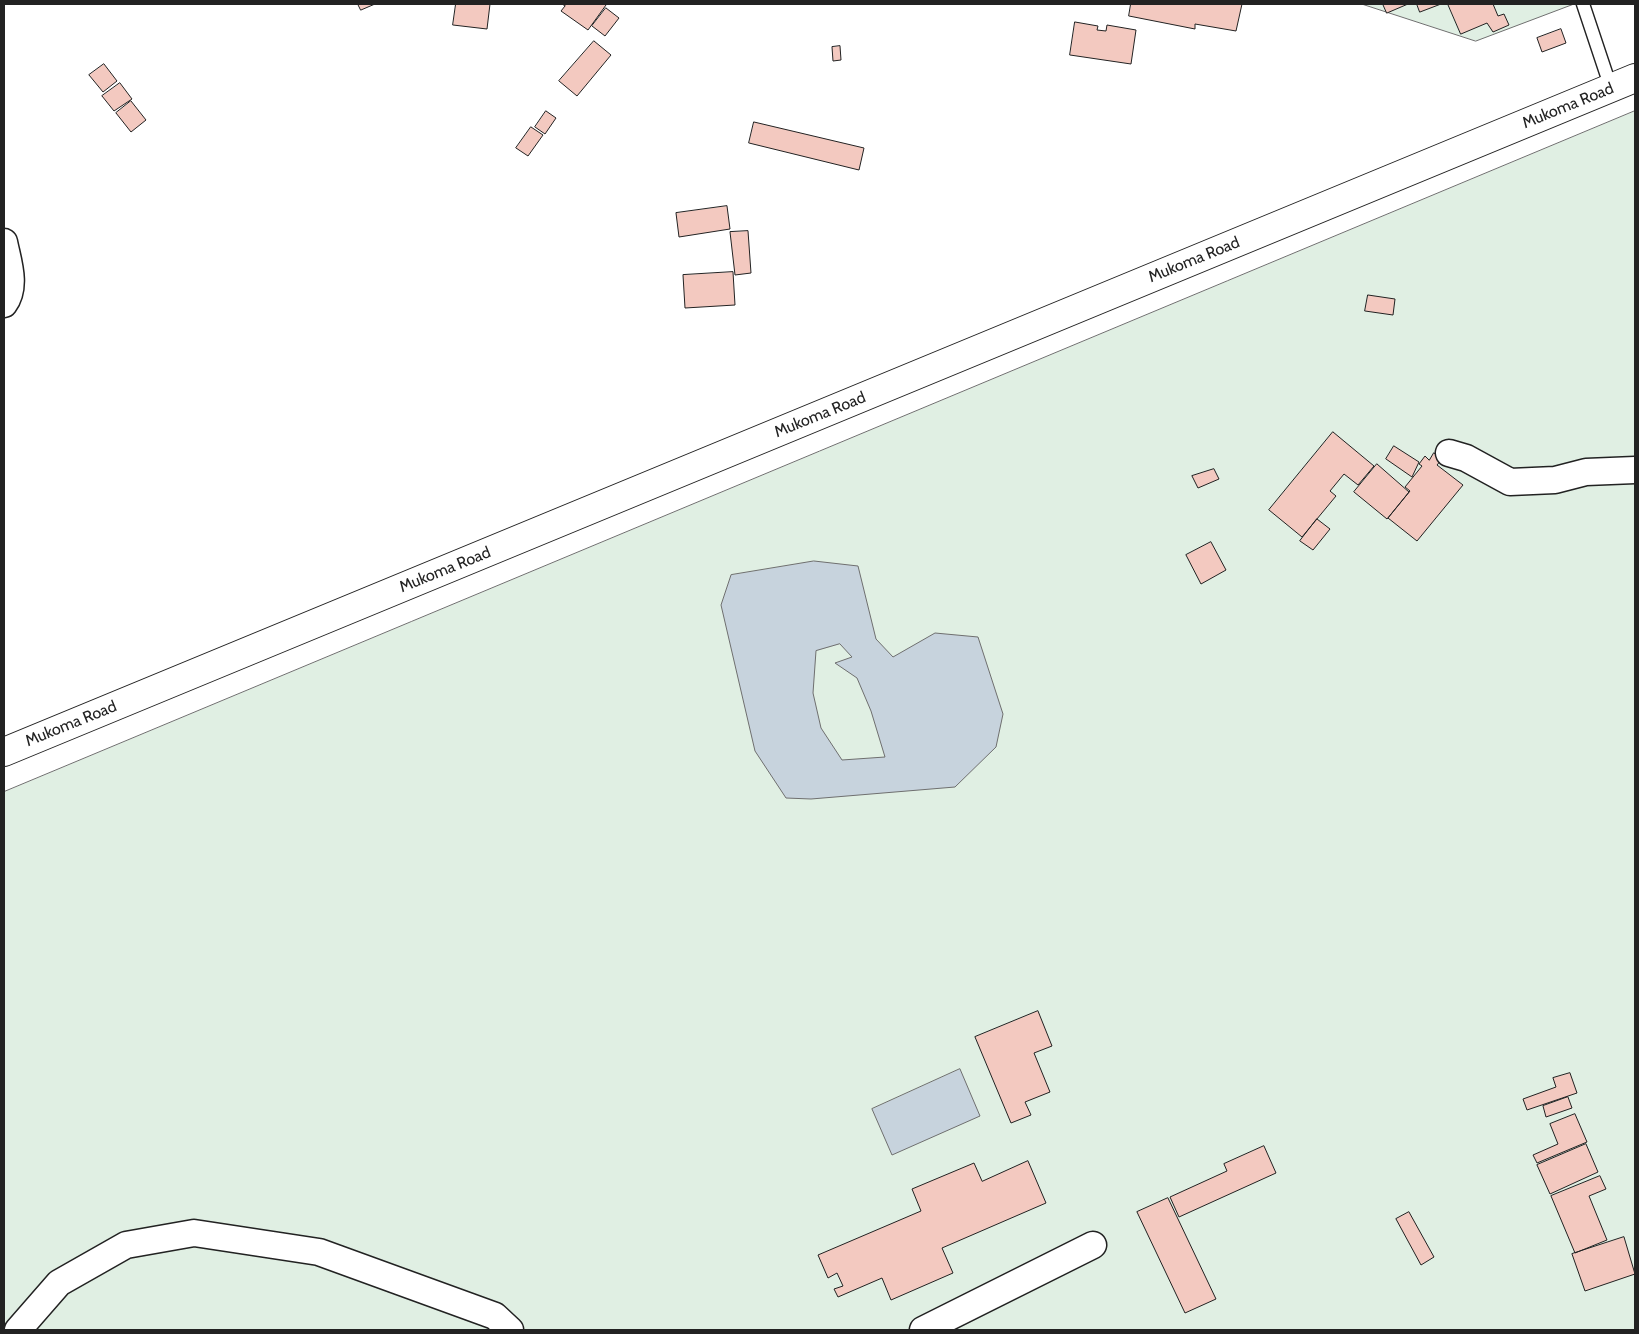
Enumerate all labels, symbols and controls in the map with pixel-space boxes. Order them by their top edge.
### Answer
street label: Mukoma Road [1520,79,1616,133]
street label: Mukoma Road [1146,233,1242,287]
street label: Mukoma Road [772,388,868,442]
street label: Mukoma Road [397,543,493,597]
street label: Mukoma Road [23,697,119,751]

